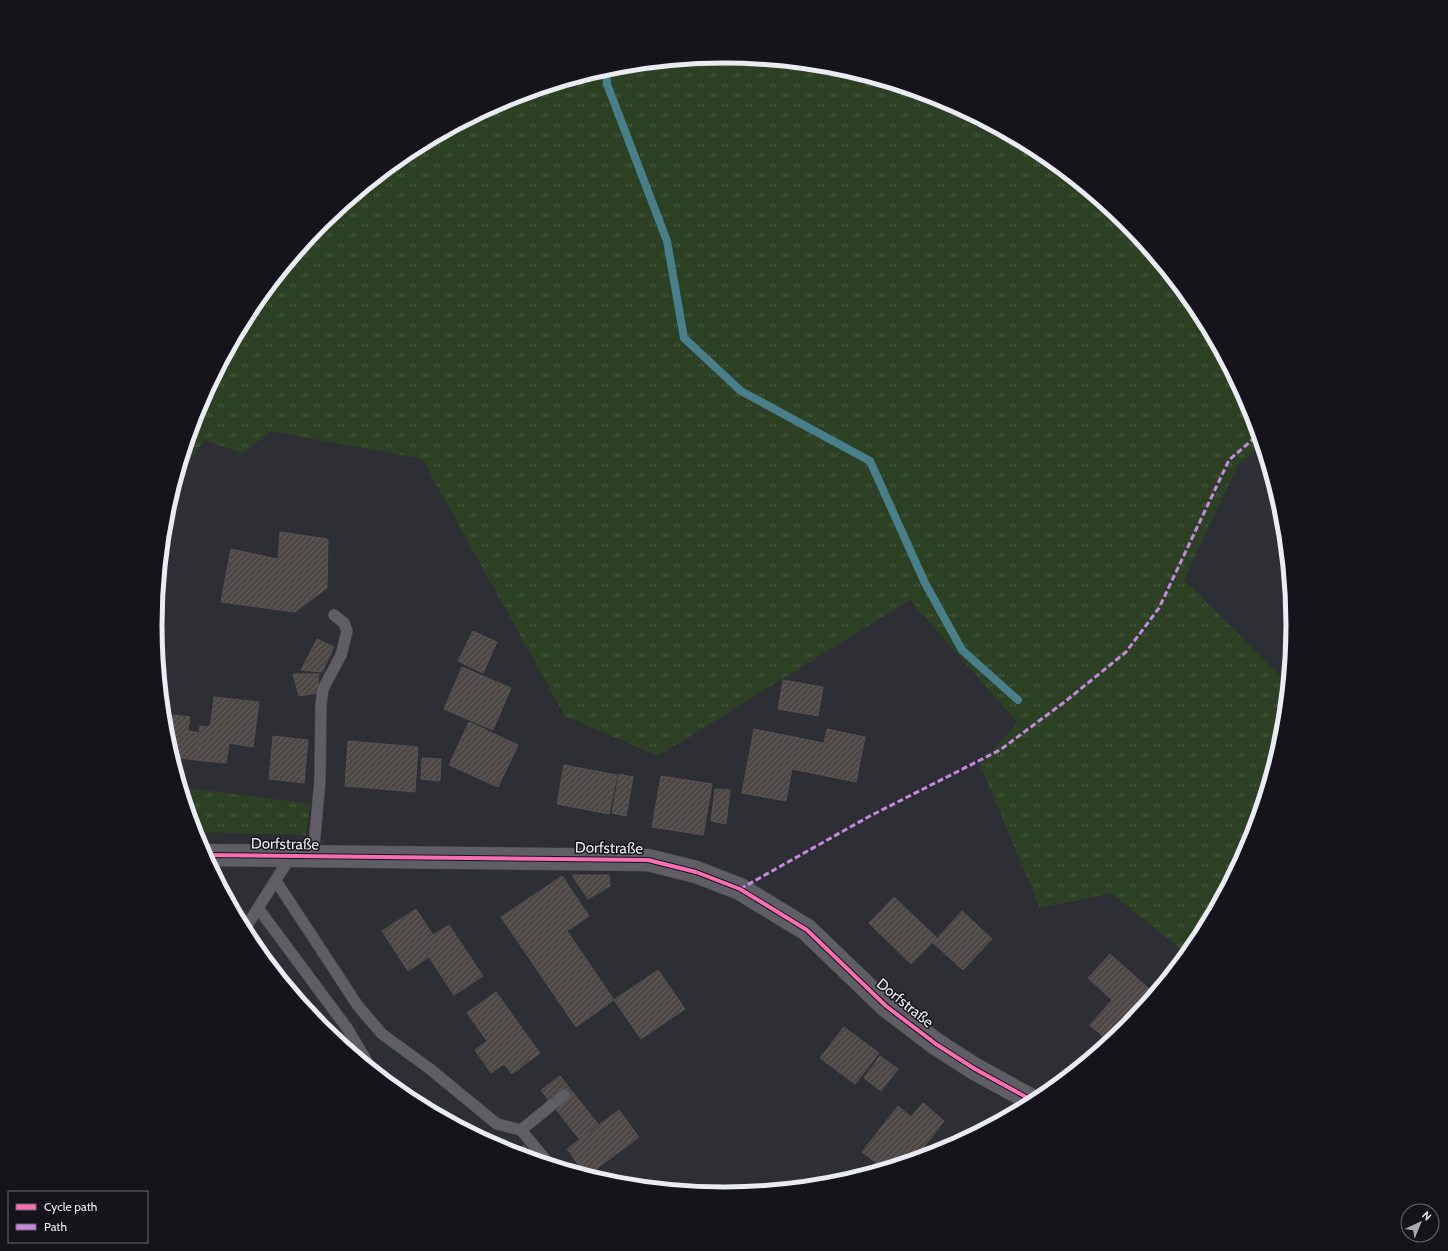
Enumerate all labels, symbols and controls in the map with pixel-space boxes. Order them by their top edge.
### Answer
street label: Dorfstraße [251,834,320,854]
street label: Dorfstraße [575,838,644,858]
street label: Dorfstraße [873,975,937,1032]
legend [8,1191,148,1243]
text: Cycle path [44,1199,97,1214]
north arrow [1400,1203,1440,1243]
text: N [1419,1208,1435,1224]
text: Path [44,1219,67,1234]

